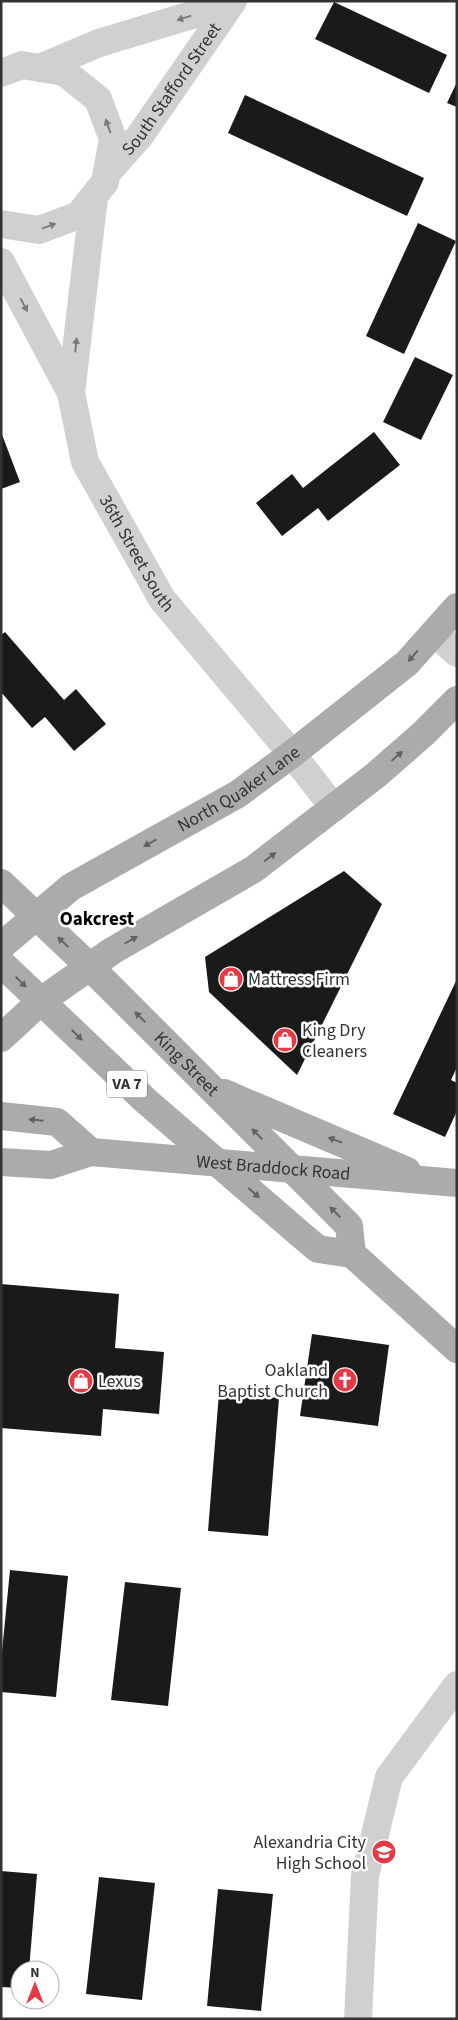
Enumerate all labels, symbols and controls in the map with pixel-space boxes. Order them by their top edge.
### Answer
one-way arrow [177,14,192,22]
street label: South Stafford Street [116,18,227,161]
one-way arrow [104,118,111,133]
one-way arrow [42,222,57,230]
one-way arrow [20,298,28,312]
one-way arrow [72,336,80,352]
street label: 36th Street South [93,490,180,617]
one-way arrow [407,650,419,662]
street label: North Quaker Lane [173,740,305,838]
one-way arrow [391,750,403,762]
one-way arrow [143,839,156,848]
one-way arrow [263,852,277,862]
district label: Oakcrest [60,906,134,933]
one-way arrow [57,936,69,948]
one-way arrow [124,936,137,945]
shop icon: Mattress Firm [218,966,244,992]
place label: Mattress Firm [248,967,350,992]
one-way arrow [15,976,27,988]
one-way arrow [134,1011,146,1023]
place label: King Dry Cleaners [302,1018,367,1064]
street label: King Street [149,1026,225,1102]
shop icon: King Dry Cleaners [272,1027,298,1053]
one-way arrow [70,1029,82,1041]
road number: VA 7 [107,1070,147,1098]
one-way arrow [27,1116,43,1124]
one-way arrow [251,1128,263,1140]
one-way arrow [328,1136,343,1143]
street label: West Braddock Road [195,1148,351,1186]
one-way arrow [247,1188,260,1199]
one-way arrow [329,1206,341,1218]
place label: Oakland Baptist Church [217,1358,328,1404]
church icon: Oakland Baptist Church [332,1367,358,1393]
shop icon: Lexus [68,1368,94,1394]
place label: Lexus [98,1369,141,1394]
place label: Alexandria City High School [254,1830,367,1876]
school or university icon: Alexandria City High School [371,1839,397,1865]
north arrow [10,1960,60,2010]
text: N [30,1963,40,1983]

